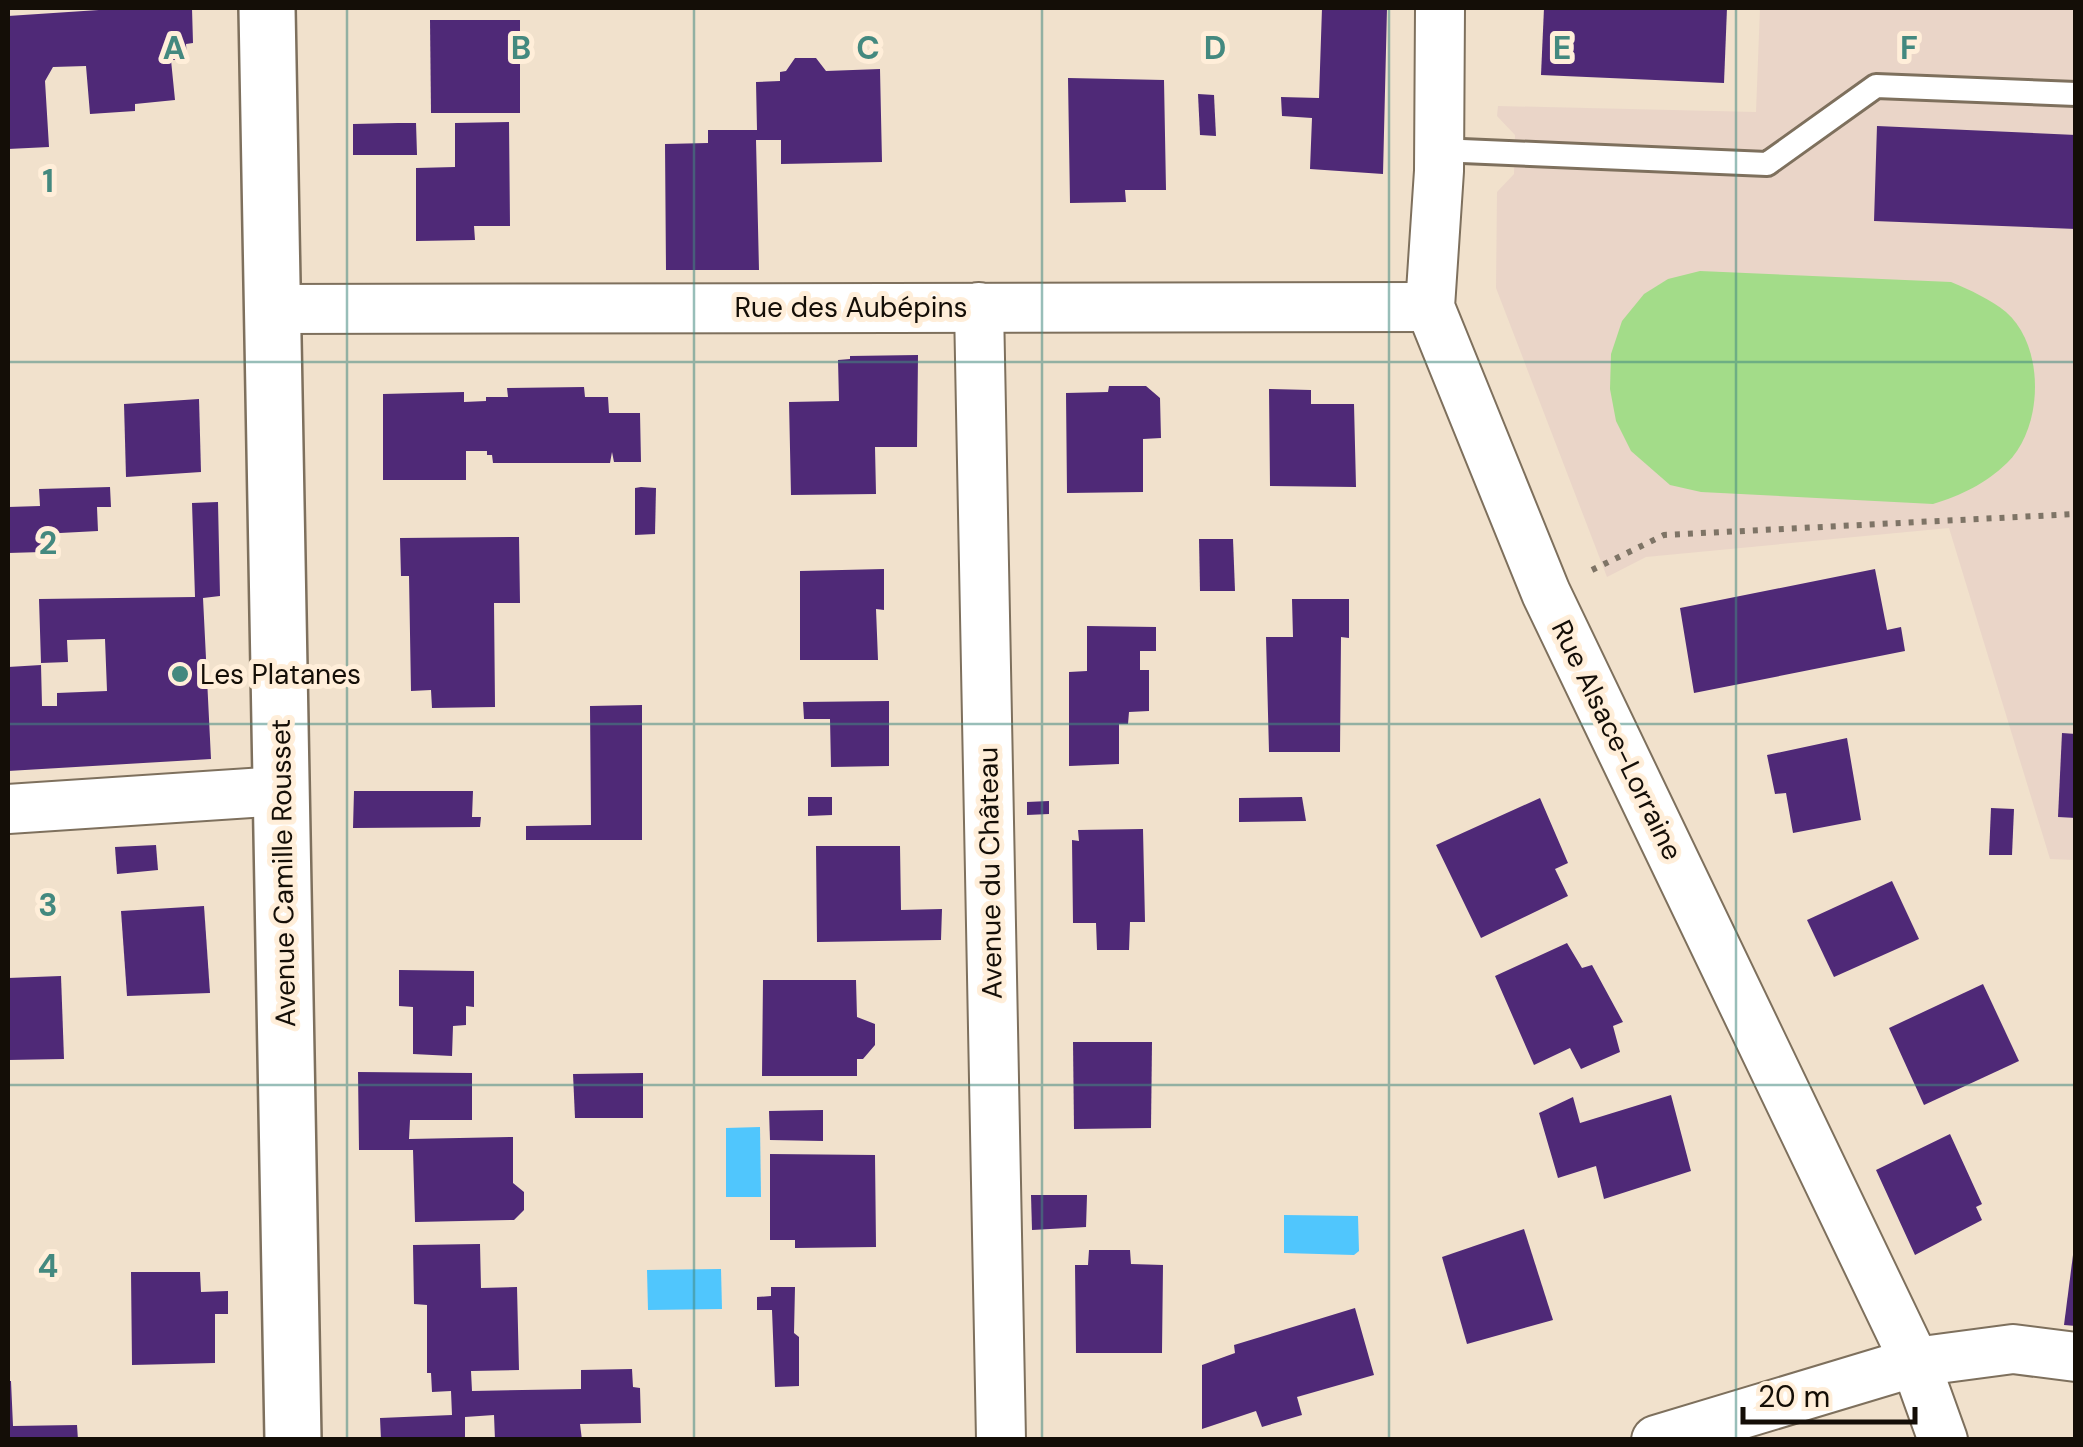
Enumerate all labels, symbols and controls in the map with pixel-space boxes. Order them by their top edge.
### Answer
text: A [163,27,185,69]
text: B [511,27,531,69]
text: C [856,27,880,69]
text: D [1204,27,1226,69]
text: E [1553,27,1571,69]
text: F [1900,27,1918,69]
text: 1 [42,160,54,202]
street label: Rue des Aubépins [734,289,968,326]
text: 2 [39,522,57,564]
street label: Rue Alsace-Lorraine [1543,614,1691,866]
place label: Les Platanes [200,656,361,693]
marker: Les Platanes [169,663,191,685]
street label: Avenue Camille Rousset [262,719,304,1027]
street label: Avenue du Château [969,746,1011,1000]
text: 3 [38,884,58,926]
text: 4 [38,1245,58,1287]
scale bar [1743,1362,1916,1424]
text: 20 m [1758,1377,1830,1416]

